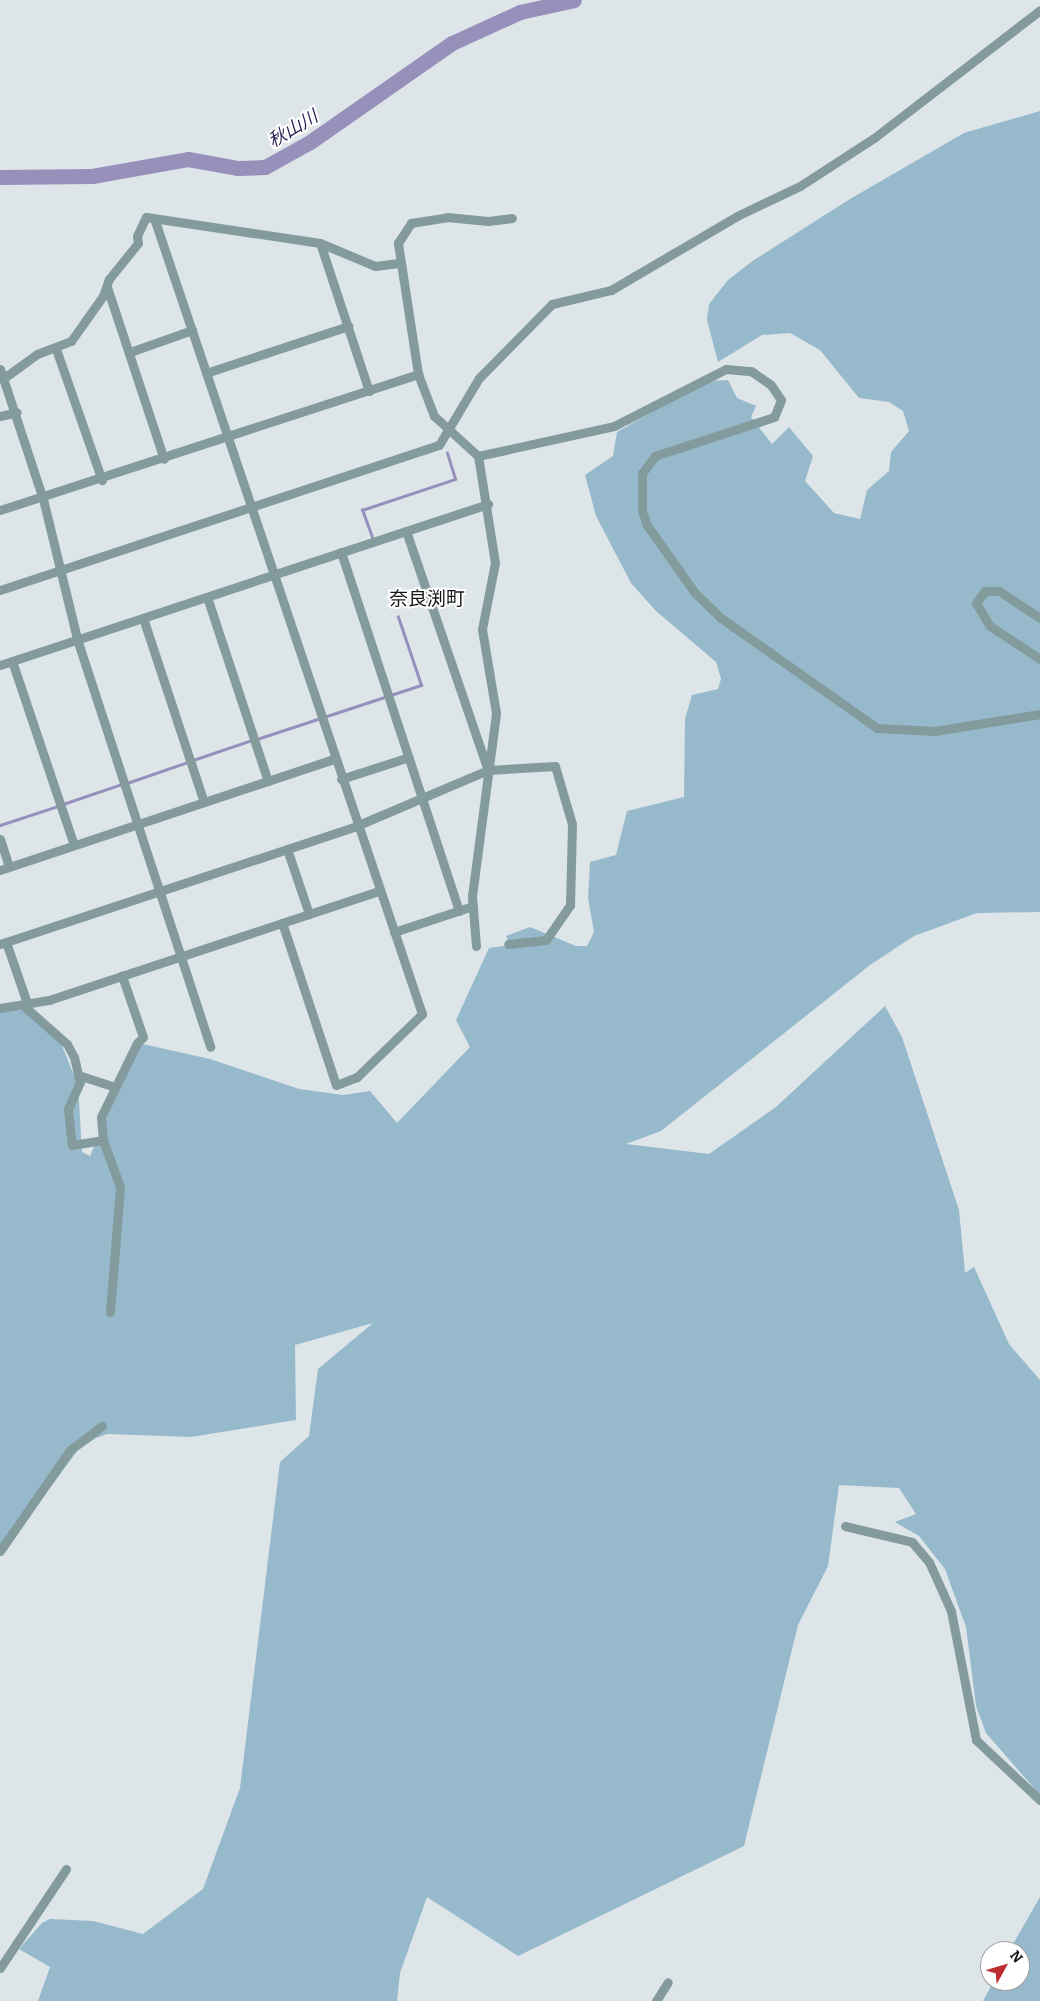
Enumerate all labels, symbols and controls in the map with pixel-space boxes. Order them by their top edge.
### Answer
water label: 秋山川 [264,106,322,152]
district label: 奈良渕町 [389,588,465,610]
north arrow [980,1941,1030,1991]
text: N [1006,1947,1026,1966]

